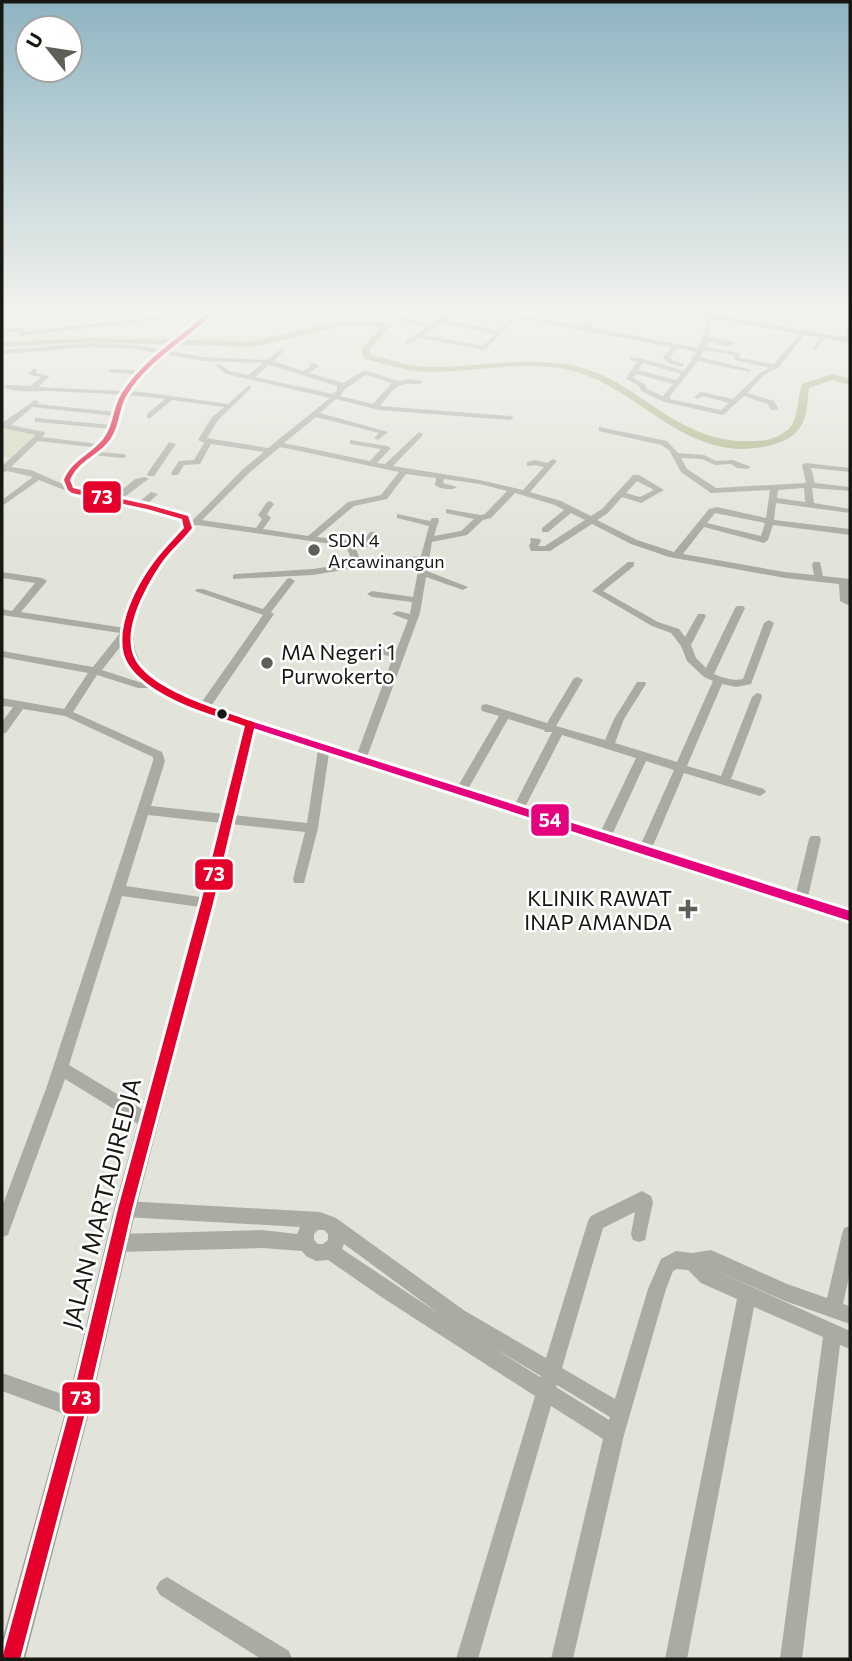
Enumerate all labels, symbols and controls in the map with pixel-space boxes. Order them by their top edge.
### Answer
north arrow [14,14,84,84]
text: U [20,29,47,52]
line badge: 73 [82,480,122,514]
text: 73 [91,485,113,508]
place label: SDN 4 Arcawinangun [328,529,445,572]
marker: SDN 4 Arcawinangun [306,542,322,558]
place label: MA Negeri 1 Purwokerto [281,639,396,688]
marker: MA Negeri 1 Purwokerto [259,655,275,671]
unlabelled marker [215,707,229,721]
line badge: 54 [530,803,570,837]
text: 54 [539,808,562,831]
line badge: 73 [194,858,234,891]
text: 73 [203,862,225,885]
place label: KLINIK RAWAT INAP AMANDA [524,885,672,934]
marker: KLINIK RAWAT INAP AMANDA [678,899,698,919]
street label: JALAN MARTADIREDJA [56,1075,146,1331]
line badge: 73 [61,1381,101,1415]
text: 73 [70,1386,92,1409]

